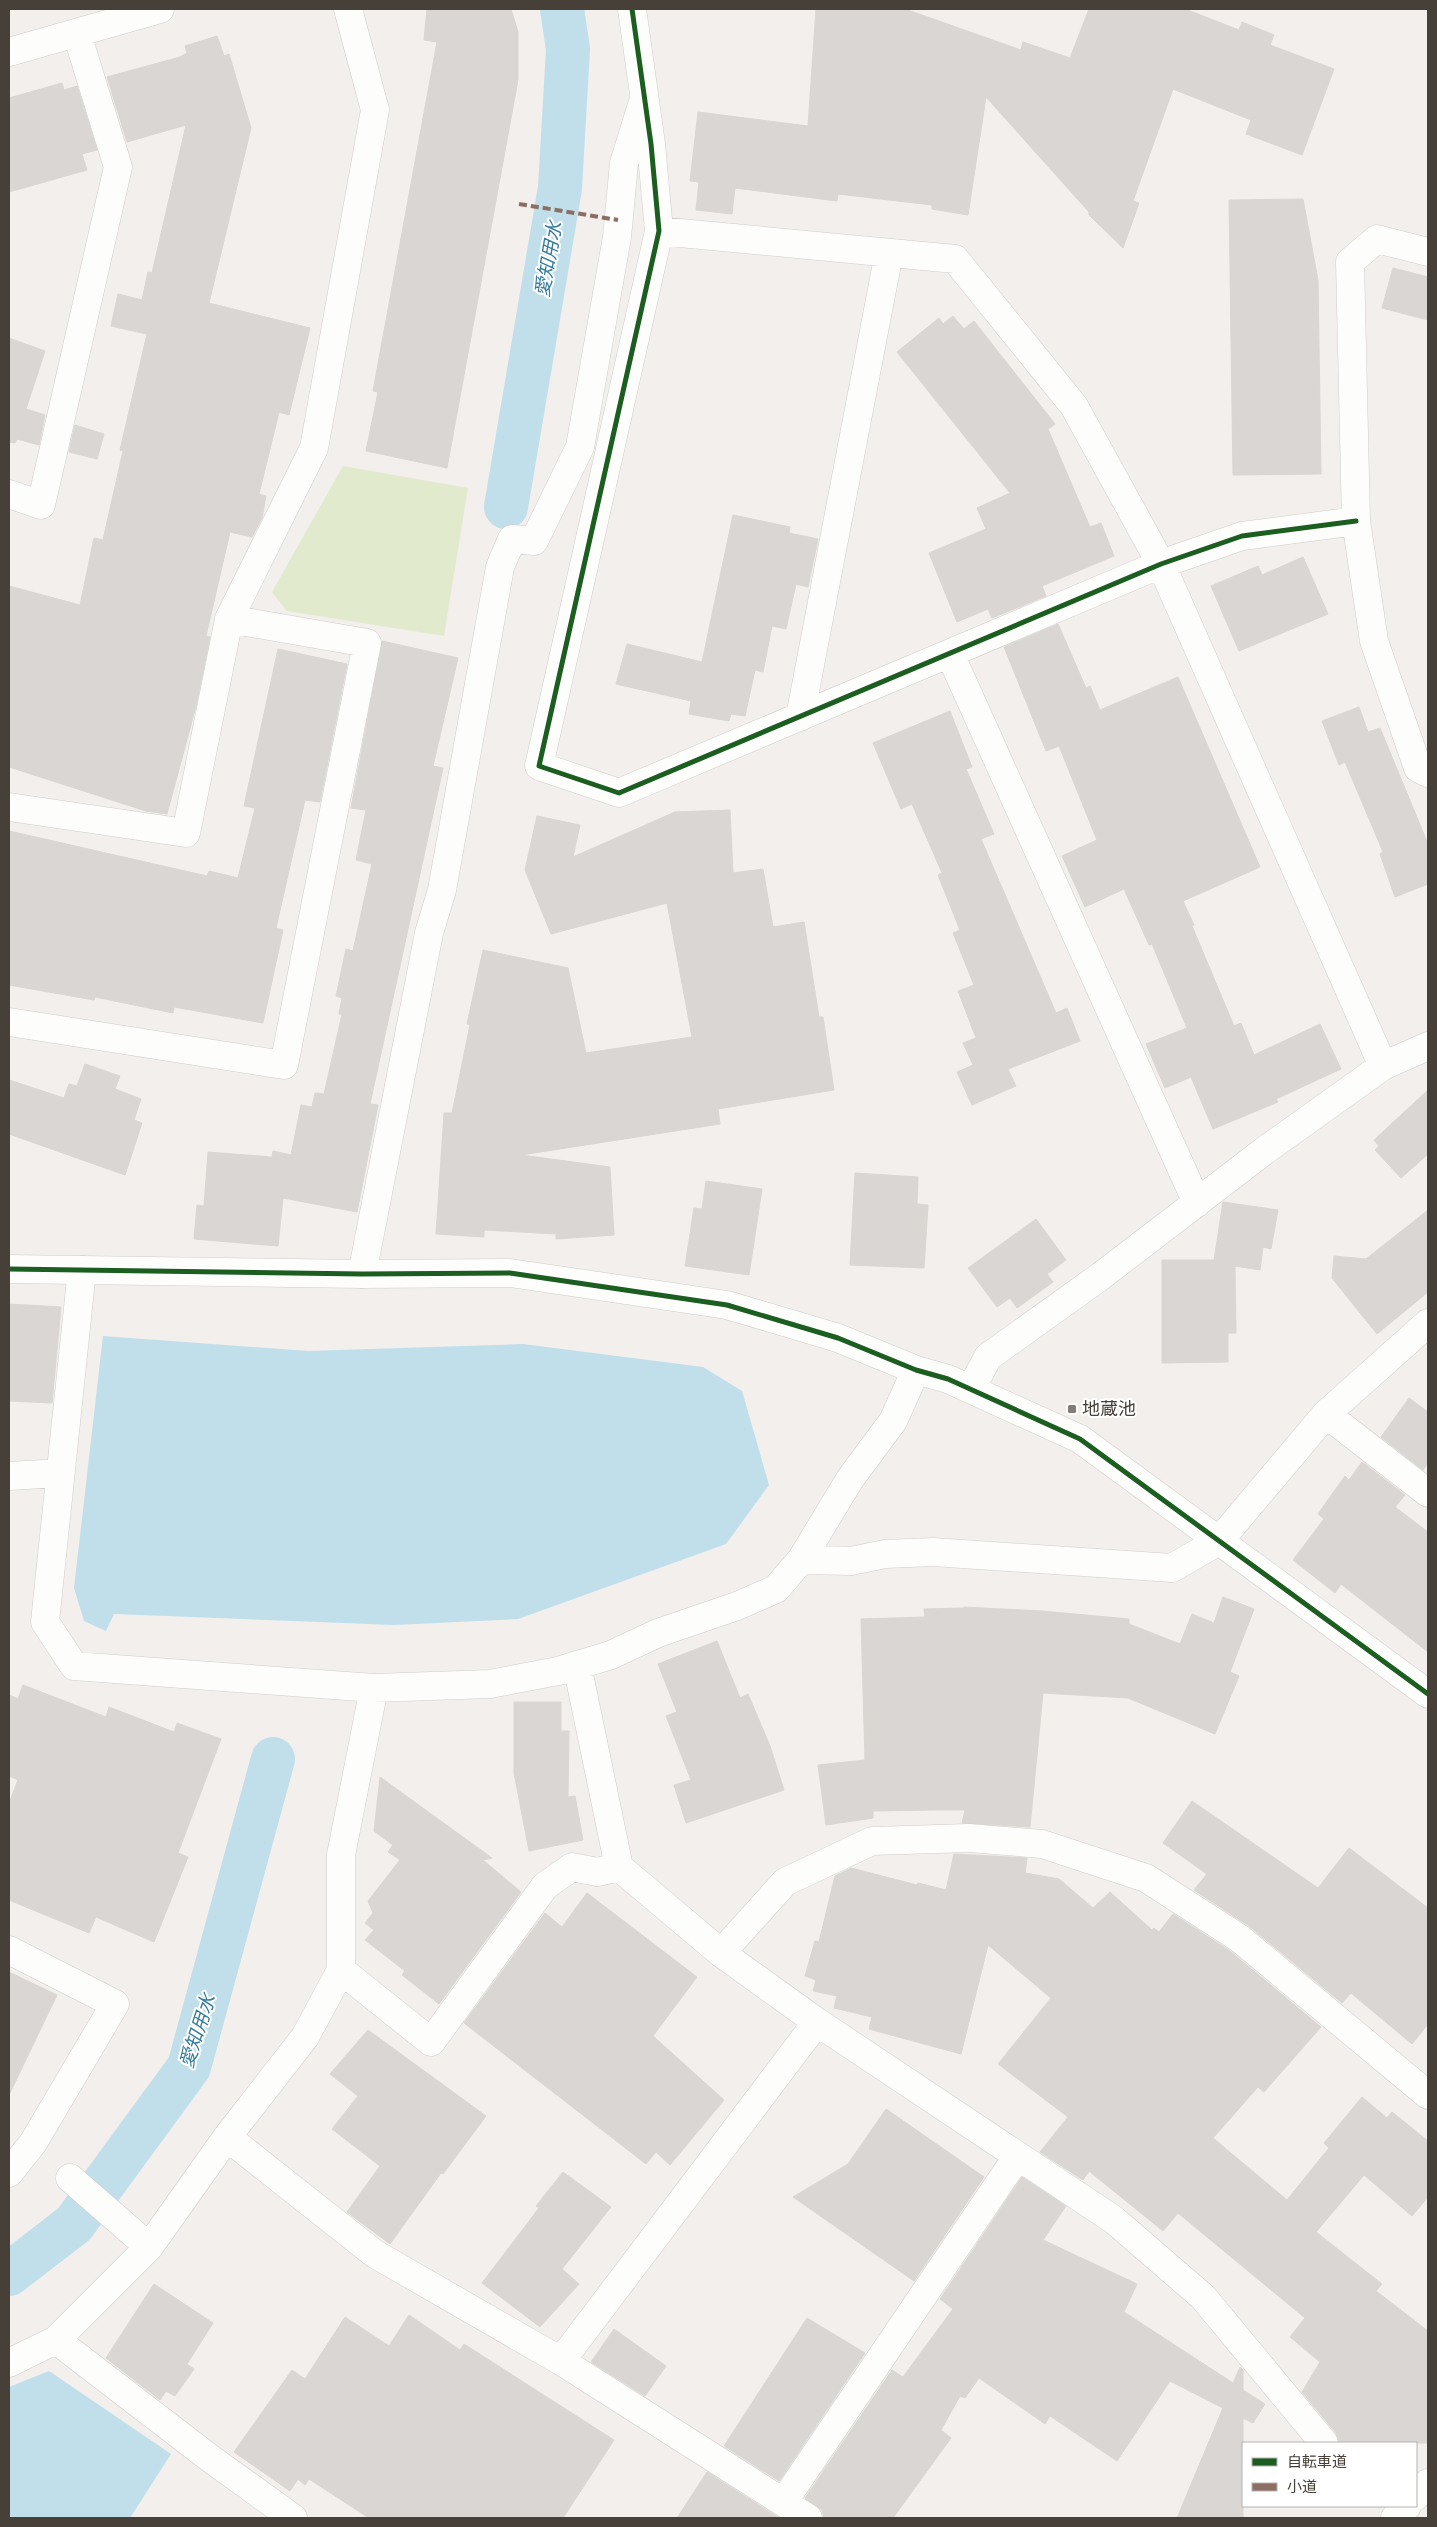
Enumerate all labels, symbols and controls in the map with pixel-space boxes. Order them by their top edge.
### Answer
water label: 愛知用水 [529,217,569,299]
place label: 地蔵池 [1082,1396,1136,1421]
marker: 地蔵池 [1066,1403,1078,1415]
water label: 愛知用水 [173,1989,223,2071]
legend [1242,2442,1417,2507]
text: 自転車道 [1287,2451,1347,2472]
text: 小道 [1287,2476,1317,2497]

